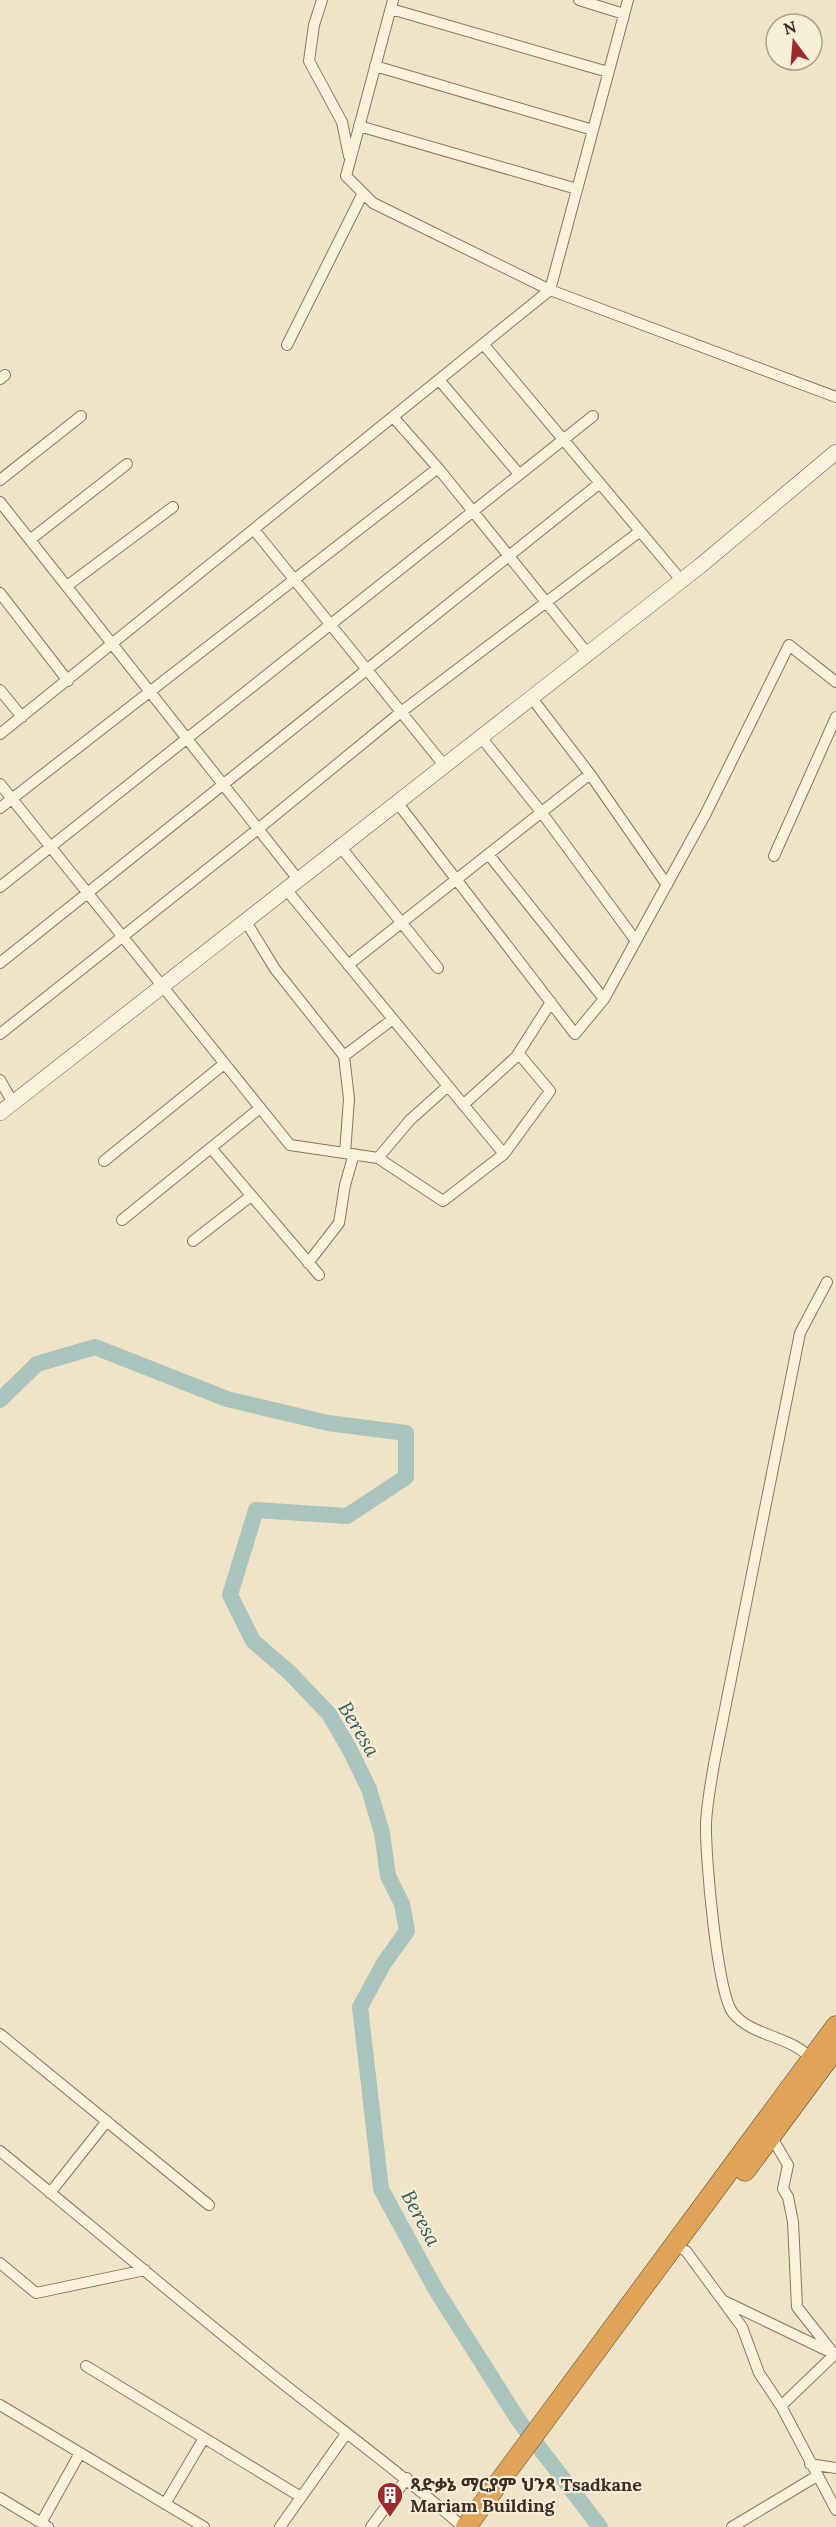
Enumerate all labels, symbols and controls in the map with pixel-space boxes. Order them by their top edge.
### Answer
north arrow [764,12,824,72]
text: N [781,16,799,39]
water label: Beresa [333,1697,386,1761]
water label: Beresa [396,2185,447,2250]
place label: ጻድቃኔ ማርያም ህንጻ Tsadkane Mariam Building [410,2473,642,2517]
building icon: ጻድቃኔ ማርያም ህንጻ Tsadkane Mariam Building [375,2480,405,2518]

